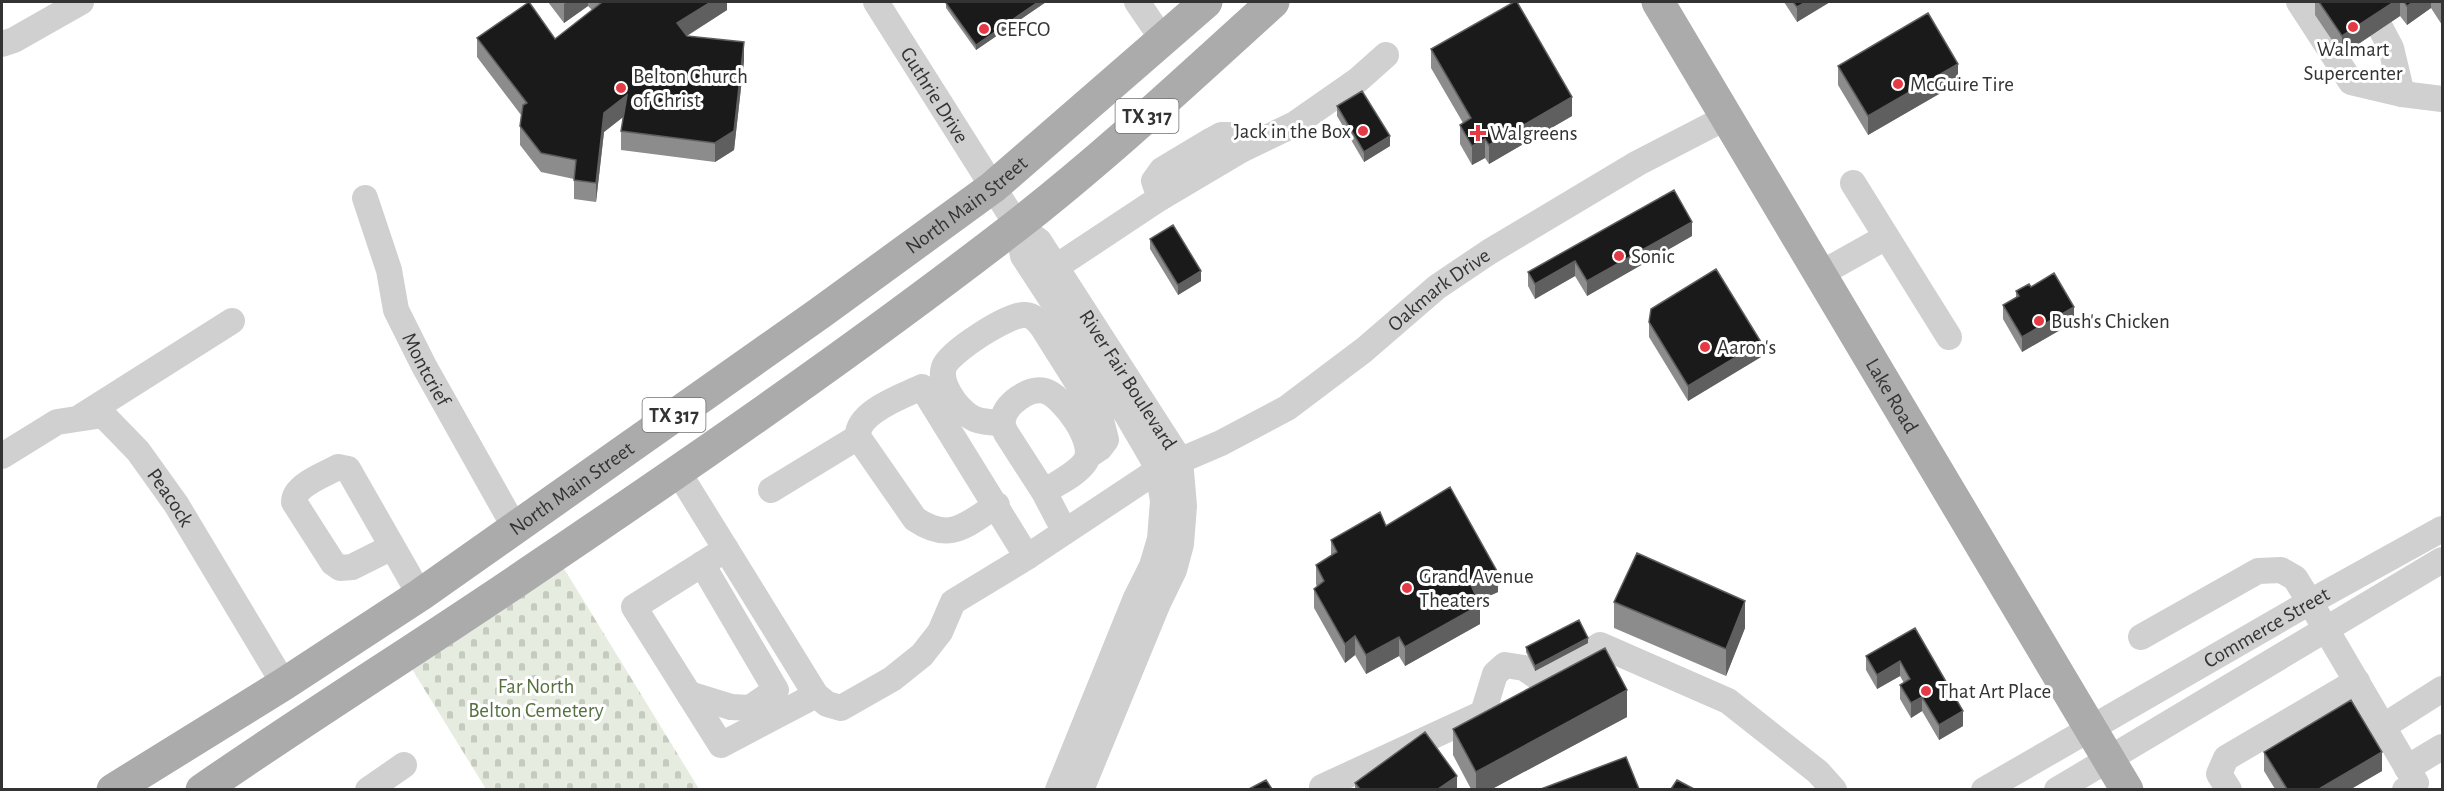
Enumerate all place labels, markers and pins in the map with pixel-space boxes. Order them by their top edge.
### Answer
place label: CEFCO [996,19,1050,40]
marker: Walmart Supercenter [2346,20,2360,34]
marker: CEFCO [977,22,991,36]
place label: Walmart Supercenter [2303,39,2403,84]
place label: Belton Church of Christ [633,66,748,111]
place label: McGuire Tire [1910,74,2014,95]
marker: McGuire Tire [1891,77,1905,91]
marker: Belton Church of Christ [614,81,628,95]
place label: Jack in the Box [1234,121,1351,142]
place label: Walgreens [1490,123,1577,144]
marker: Jack in the Box [1356,124,1370,138]
marker: Walgreens [1471,126,1485,140]
place label: Sonic [1631,246,1675,267]
marker: Sonic [1612,249,1626,263]
place label: Bush's Chicken [2051,311,2170,332]
marker: Bush's Chicken [2032,314,2046,328]
place label: Aaron's [1717,337,1776,358]
marker: Aaron's [1698,340,1712,354]
place label: Grand Avenue Theaters [1419,566,1534,611]
marker: Grand Avenue Theaters [1400,581,1414,595]
place label: That Art Place [1938,681,2051,702]
marker: That Art Place [1919,684,1933,698]

